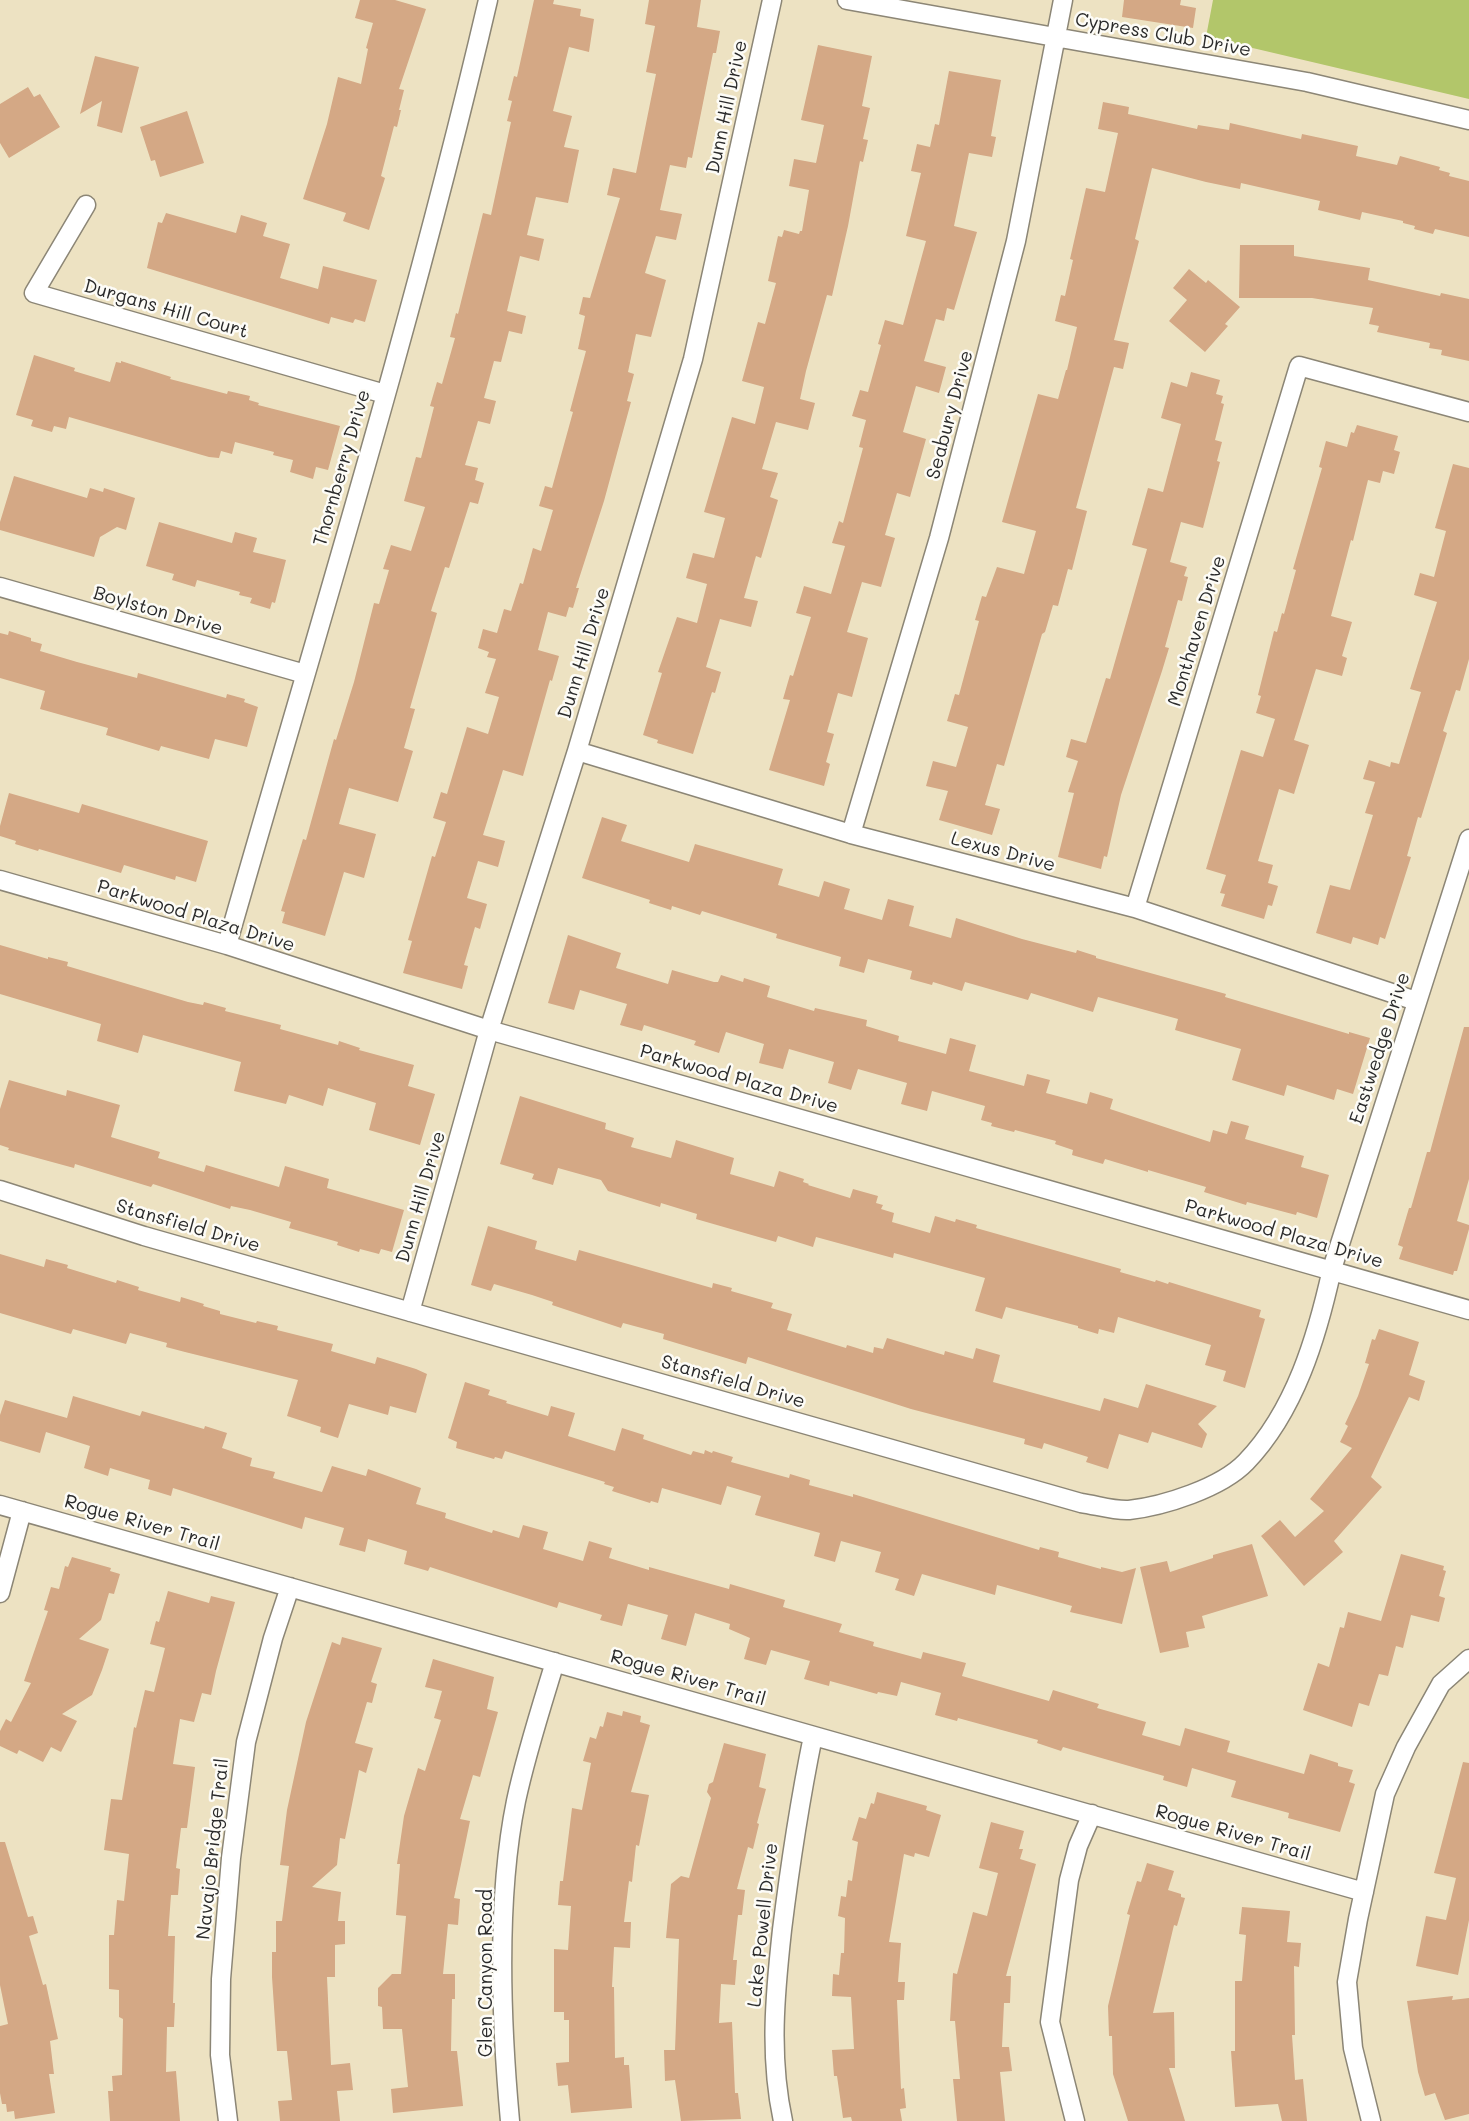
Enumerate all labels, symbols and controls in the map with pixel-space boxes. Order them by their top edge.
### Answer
street label: Cypress Club Drive [1073,8,1253,62]
street label: Dunn Hill Drive [702,38,752,176]
street label: Durgans Hill Court [81,275,251,343]
street label: Seabury Drive [922,348,978,482]
street label: Thornberry Drive [309,387,375,549]
street label: Monthaven Drive [1163,553,1231,709]
street label: Boylston Drive [91,582,225,640]
street label: Dunn Hill Drive [553,585,615,721]
street label: Lexus Drive [948,827,1058,877]
street label: Parkwood Plaza Drive [94,875,298,957]
street label: Eastwedge Drive [1345,969,1415,1127]
street label: Parkwood Plaza Drive [637,1040,841,1118]
street label: Dunn Hill Drive [391,1129,451,1265]
street label: Stansfield Drive [113,1195,263,1257]
street label: Parkwood Plaza Drive [1182,1195,1386,1273]
street label: Stansfield Drive [658,1351,808,1413]
street label: Rogue River Trail [62,1490,222,1556]
street label: Rogue River Trail [608,1645,768,1711]
street label: Navajo Bridge Trail [192,1757,234,1941]
street label: Rogue River Trail [1153,1800,1313,1866]
street label: Lake Powell Drive [743,1842,783,2008]
street label: Glen Canyon Road [475,1889,497,2057]

